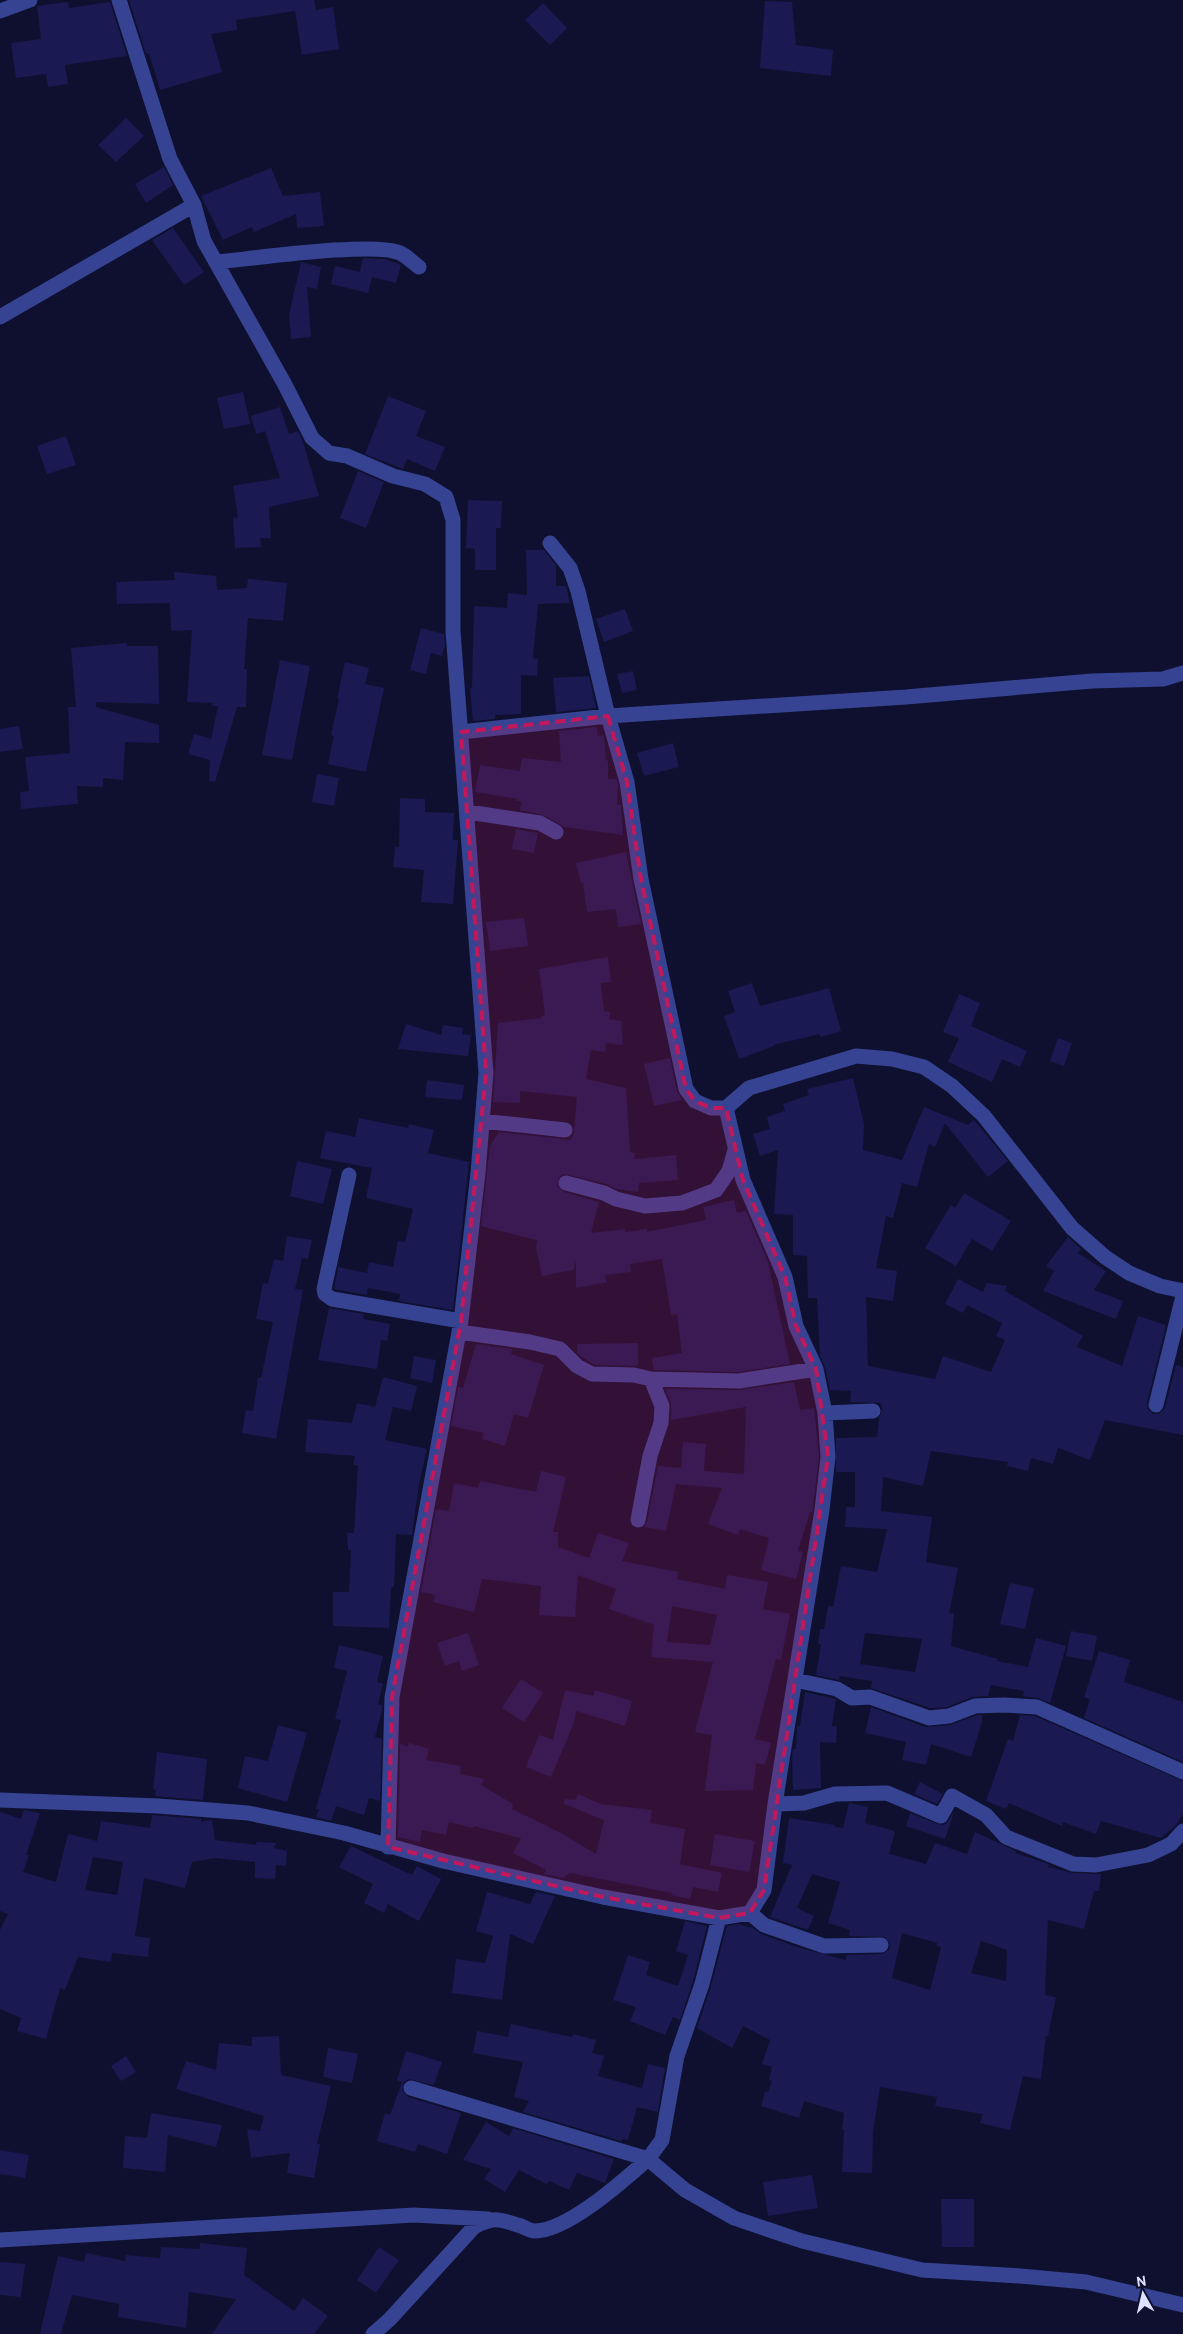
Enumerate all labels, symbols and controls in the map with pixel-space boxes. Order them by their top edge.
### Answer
north arrow [1118,2269,1168,2319]
text: N [1135,2273,1148,2292]

